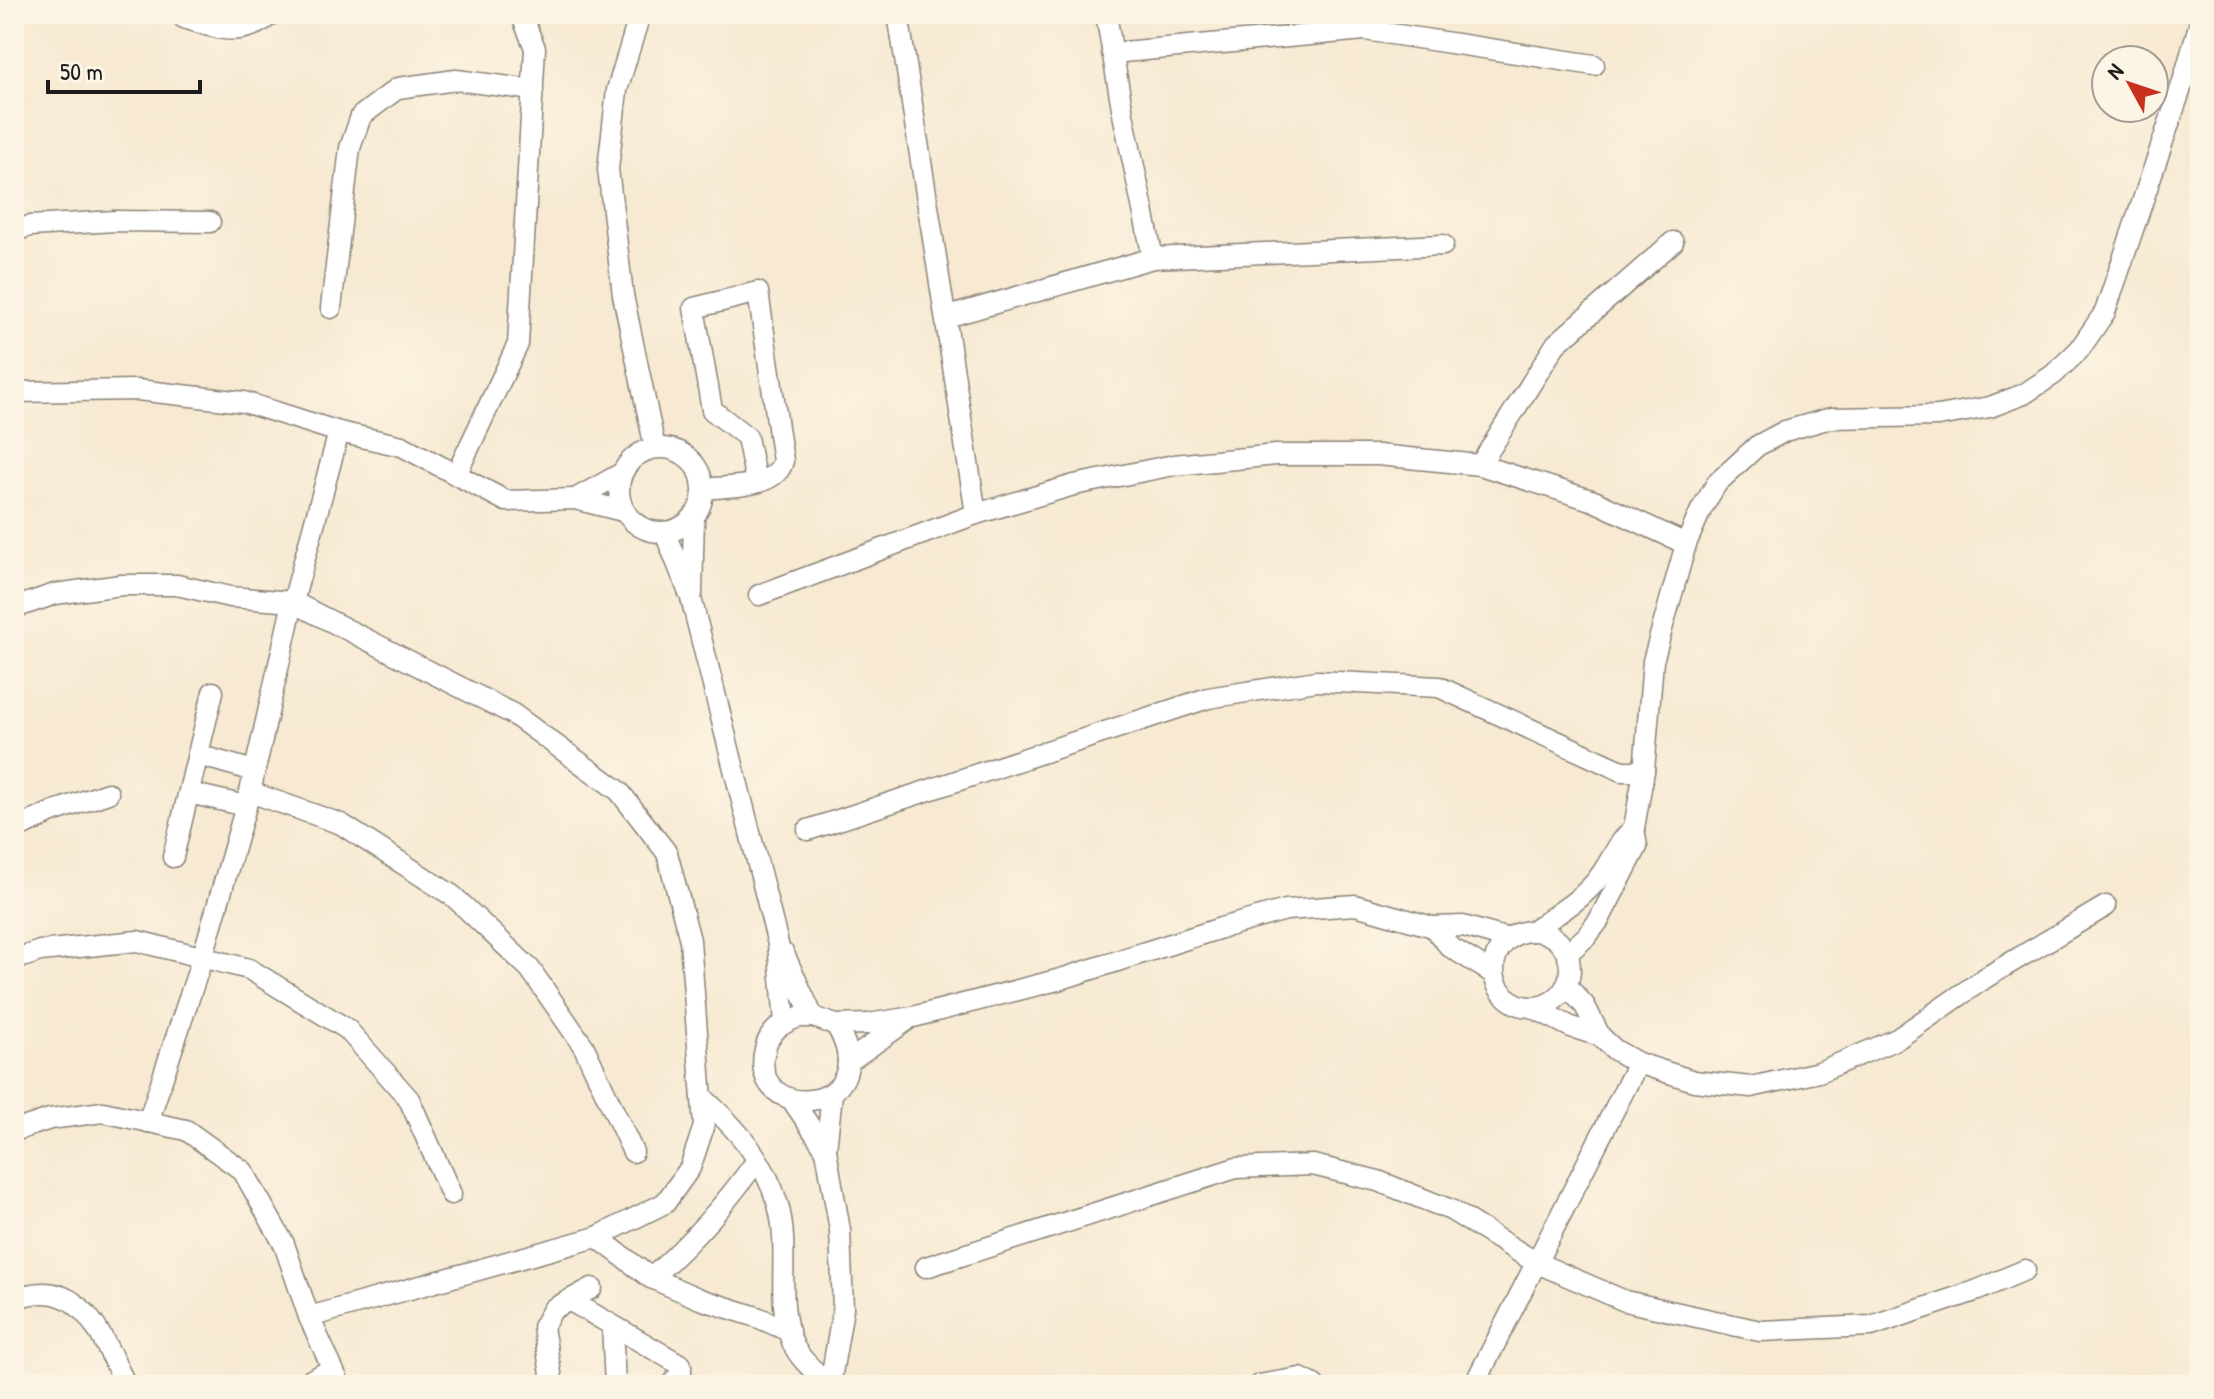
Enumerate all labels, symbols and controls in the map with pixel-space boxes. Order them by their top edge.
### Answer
scale bar [48,44,200,94]
north arrow [2090,44,2170,124]
text: 50 m [60,55,103,87]
text: N [2099,57,2130,85]

